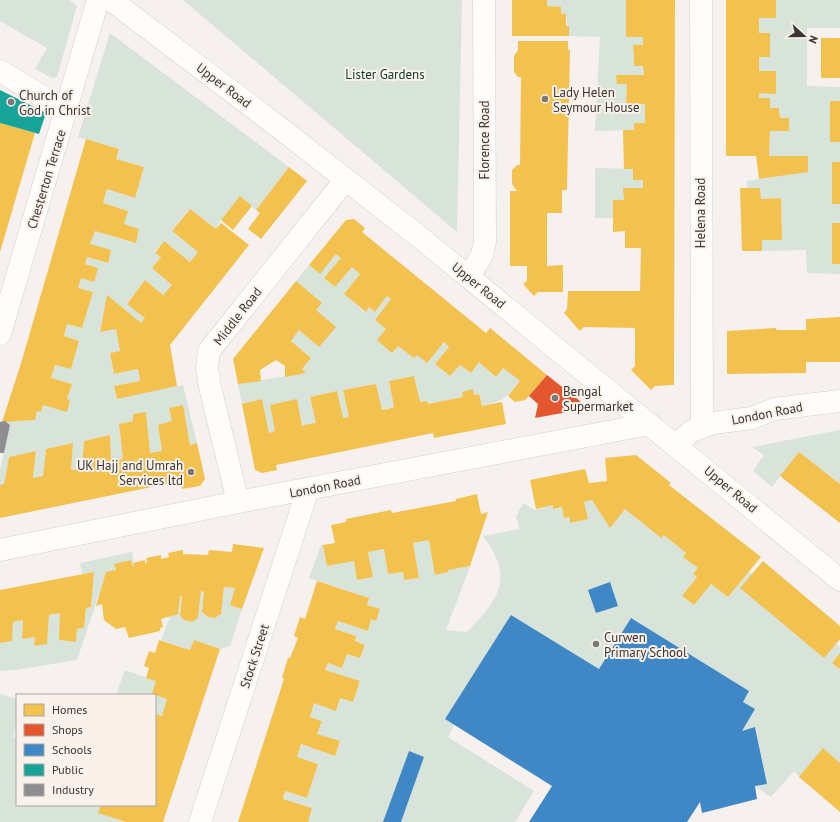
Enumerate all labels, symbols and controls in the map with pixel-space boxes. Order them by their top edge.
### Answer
north arrow [784,16,824,56]
text: N [806,34,821,45]
street label: Upper Road [193,59,255,112]
park label: Lister Gardens [345,66,425,83]
place label: Lady Helen Seymour House [553,84,640,116]
place label: Church of God in Christ [19,87,91,119]
marker: Lady Helen Seymour House [540,94,550,104]
marker: Church of God in Christ [6,97,16,107]
street label: Florence Road [476,101,493,179]
street label: Chesterton Terrace [23,127,70,231]
street label: Helena Road [692,178,709,248]
street label: Upper Road [448,258,509,312]
street label: Middle Road [209,284,265,349]
place label: Bengal Supermarket [563,383,634,415]
marker: Bengal Supermarket [550,393,560,403]
street label: London Road [730,398,804,429]
place label: UK Hajj and Umrah Services ltd [77,457,183,489]
street label: Upper Road [700,462,761,517]
marker: UK Hajj and Umrah Services ltd [186,467,196,477]
street label: London Road [288,471,362,502]
street label: Stock Street [236,621,273,690]
place label: Curwen Primary School [604,629,687,661]
marker: Curwen Primary School [591,639,601,649]
legend [16,694,156,806]
text: Homes [52,702,87,717]
text: Shops [52,722,83,737]
text: Schools [52,742,92,757]
text: Public [52,762,84,777]
text: Industry [52,782,94,797]

